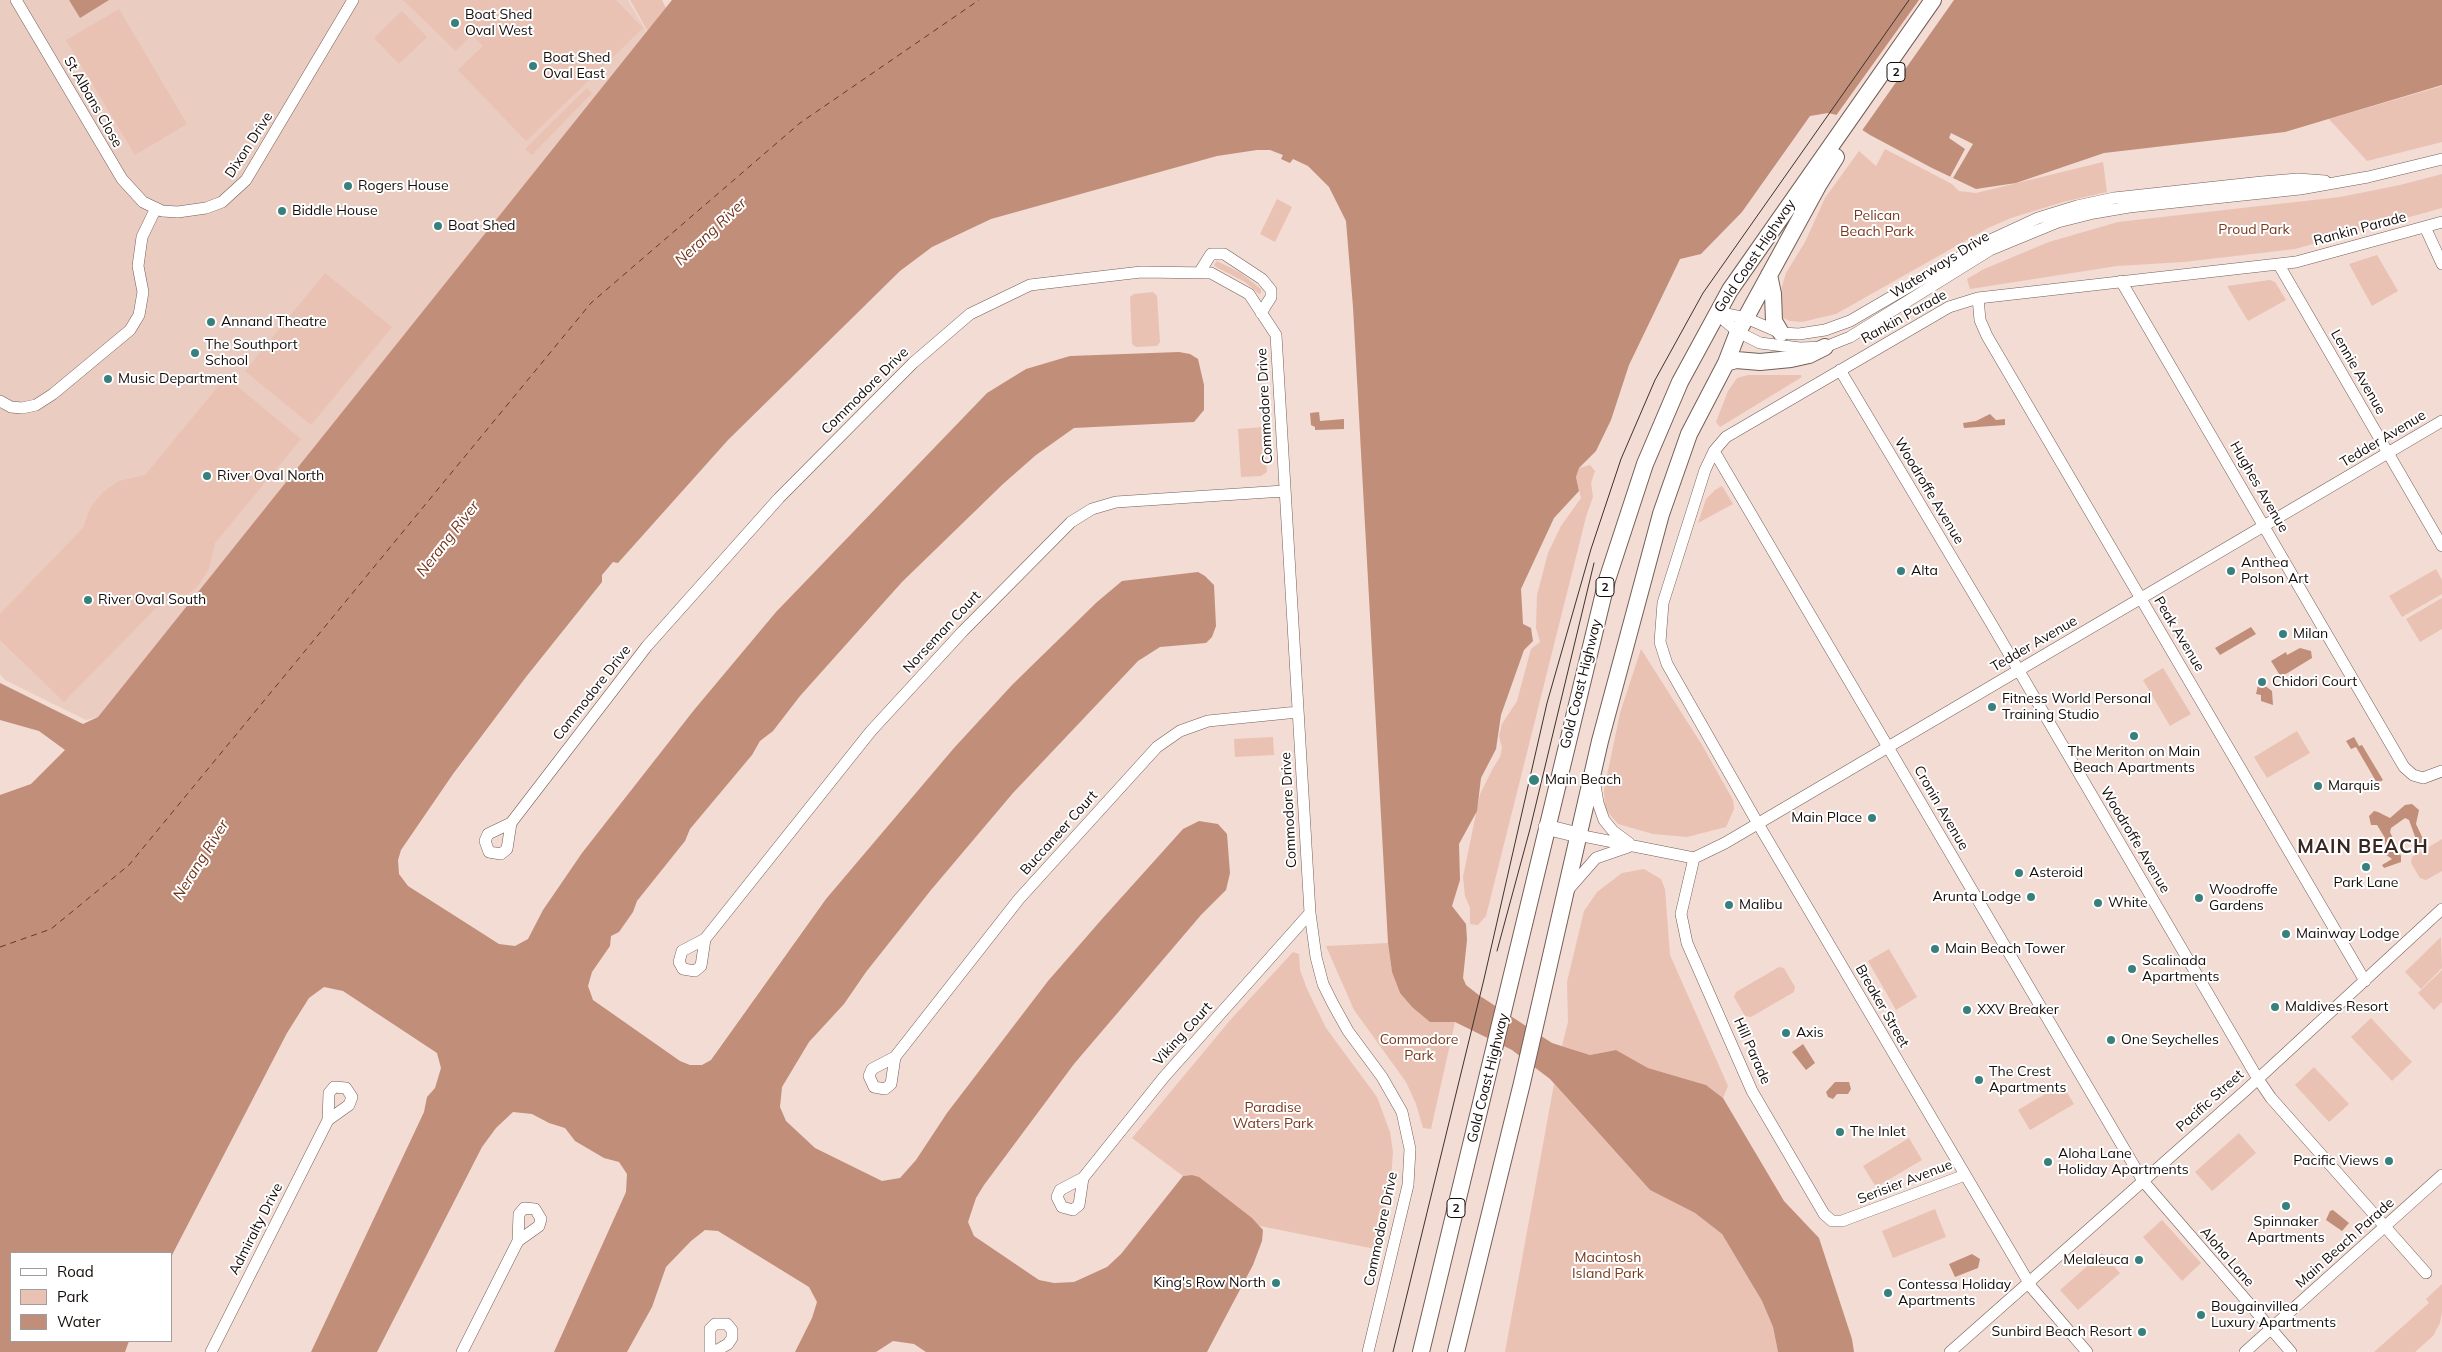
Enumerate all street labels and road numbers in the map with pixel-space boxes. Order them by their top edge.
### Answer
street label: St Albans Close [60,54,126,150]
road number: 2 [1887,62,1905,82]
street label: Dixon Drive [222,109,276,181]
street label: Gold Coast Highway [1711,196,1799,316]
street label: Rankin Parade [2312,209,2408,249]
street label: Waterways Drive [1888,228,1992,302]
street label: Rankin Parade [1858,287,1950,347]
street label: Lennie Avenue [2327,327,2389,417]
street label: Commodore Drive [818,344,912,438]
street label: Commodore Drive [1254,348,1276,464]
street label: Tedder Avenue [2337,407,2429,471]
street label: Woodroffe Avenue [1891,435,1967,547]
street label: Hughes Avenue [2226,438,2292,536]
road number: 2 [1596,578,1614,596]
street label: Norseman Court [900,587,984,677]
street label: Peak Avenue [2150,593,2208,675]
street label: Tedder Avenue [1988,612,2080,676]
street label: Gold Coast Highway [1557,617,1605,751]
street label: Commodore Drive [550,642,634,744]
street label: Commodore Drive [1278,752,1300,868]
street label: Cronin Avenue [1910,763,1972,853]
street label: Woodroffe Avenue [2097,784,2173,896]
street label: Buccaneer Court [1017,787,1101,879]
street label: Breaker Street [1852,962,1912,1050]
street label: Viking Court [1150,999,1216,1069]
street label: Gold Coast Highway [1464,1011,1512,1145]
street label: Hill Parade [1730,1015,1774,1087]
street label: Pacific Street [2173,1066,2247,1136]
street label: Serisier Avenue [1855,1156,1955,1208]
street label: Commodore Drive [1361,1170,1401,1288]
street label: Admiralty Drive [226,1180,286,1278]
street label: Main Beach Parade [2292,1194,2398,1292]
road number: 2 [1447,1198,1465,1218]
street label: Aloha Lane [2196,1224,2258,1290]

